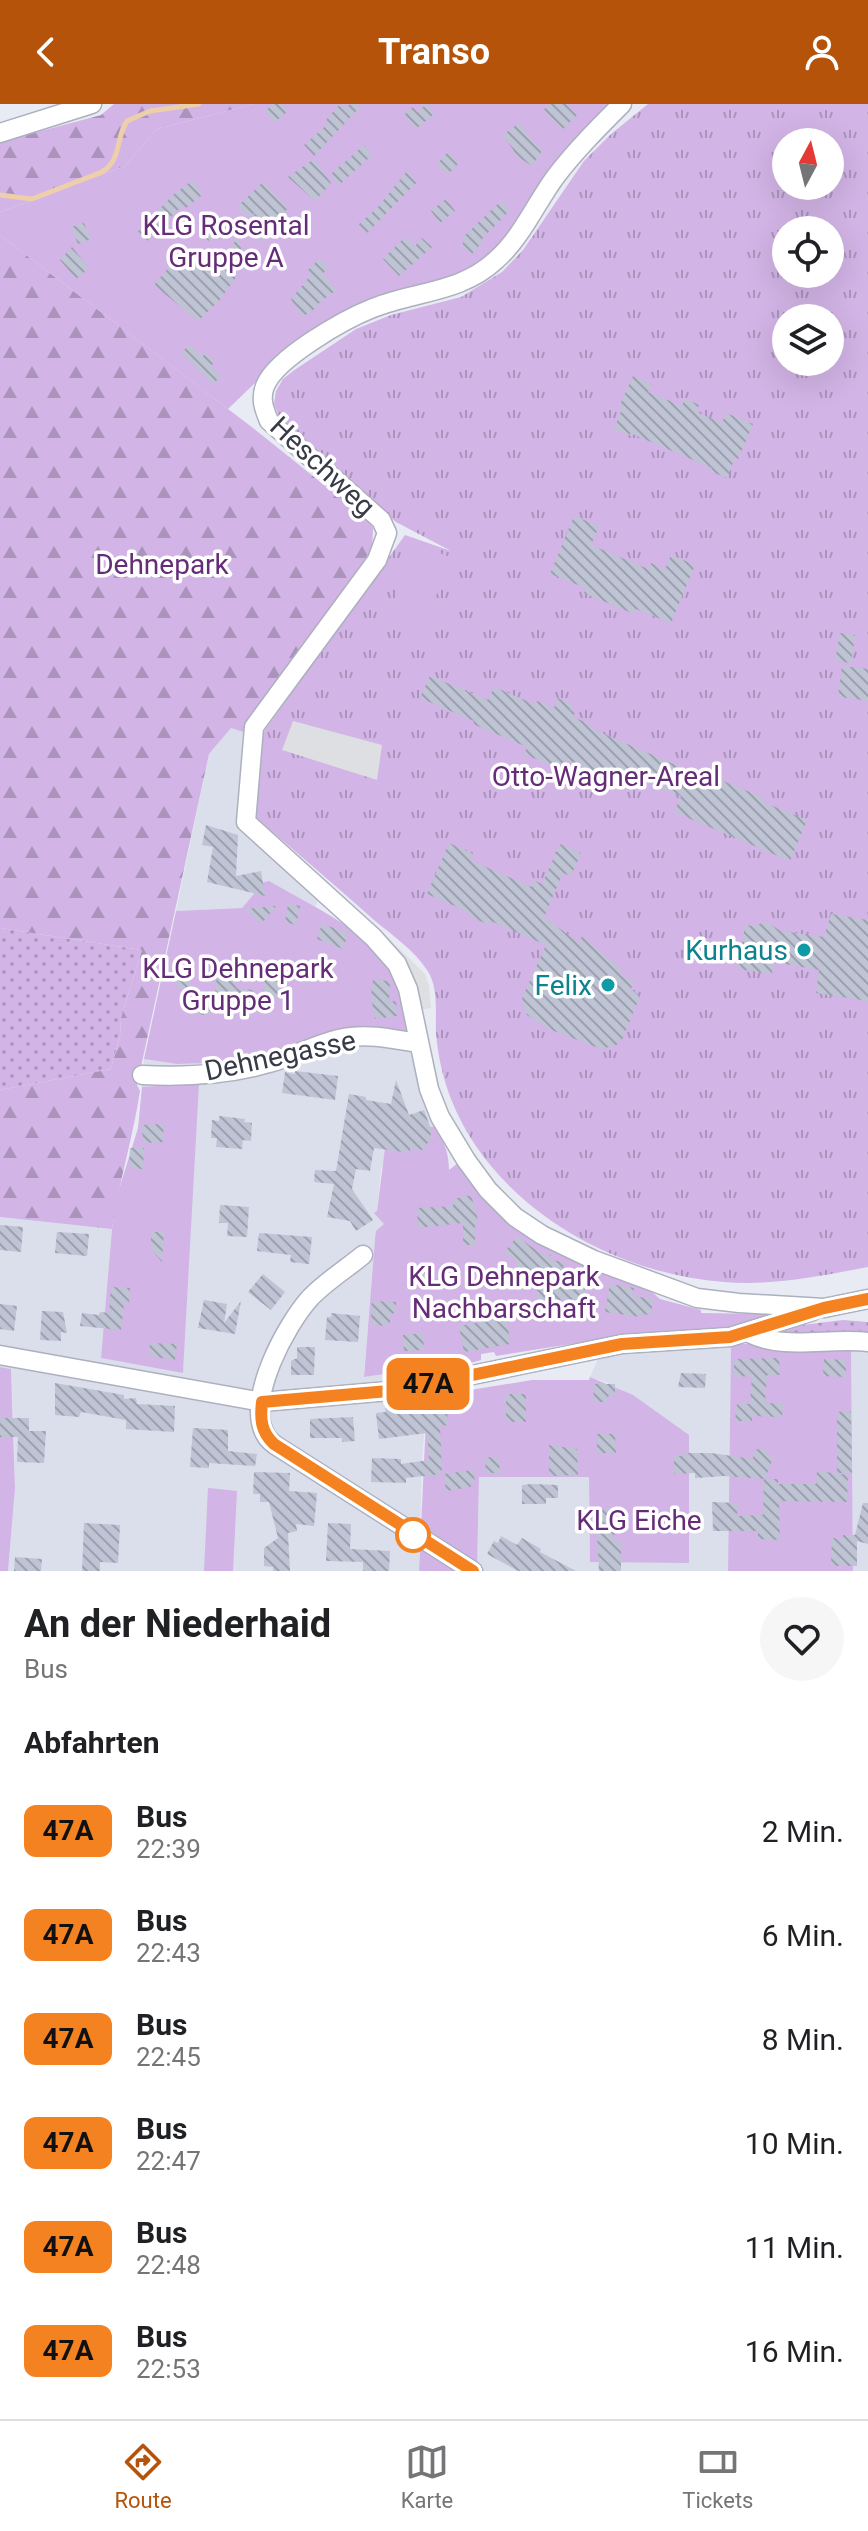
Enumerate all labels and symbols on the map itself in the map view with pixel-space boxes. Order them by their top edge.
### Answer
north arrow [772,128,844,200]
park label: KLG Rosental Gruppe A [143,209,309,274]
street label: Heschweg [264,410,382,523]
park label: Dehnepark [95,548,230,581]
park label: Otto-Wagner-Areal [492,760,720,793]
place label: Kurhaus [685,934,788,967]
marker: Kurhaus [795,941,813,959]
park label: KLG Dehnepark Gruppe 1 [142,952,334,1017]
place label: Felix [534,969,592,1002]
marker: Felix [599,976,617,994]
street label: Dehnegasse [202,1023,359,1088]
park label: KLG Dehnepark Nachbarschaft [408,1260,600,1325]
line badge: 47A [382,1358,474,1410]
park label: KLG Eiche [576,1504,702,1537]
unlabelled marker [396,1518,430,1552]

